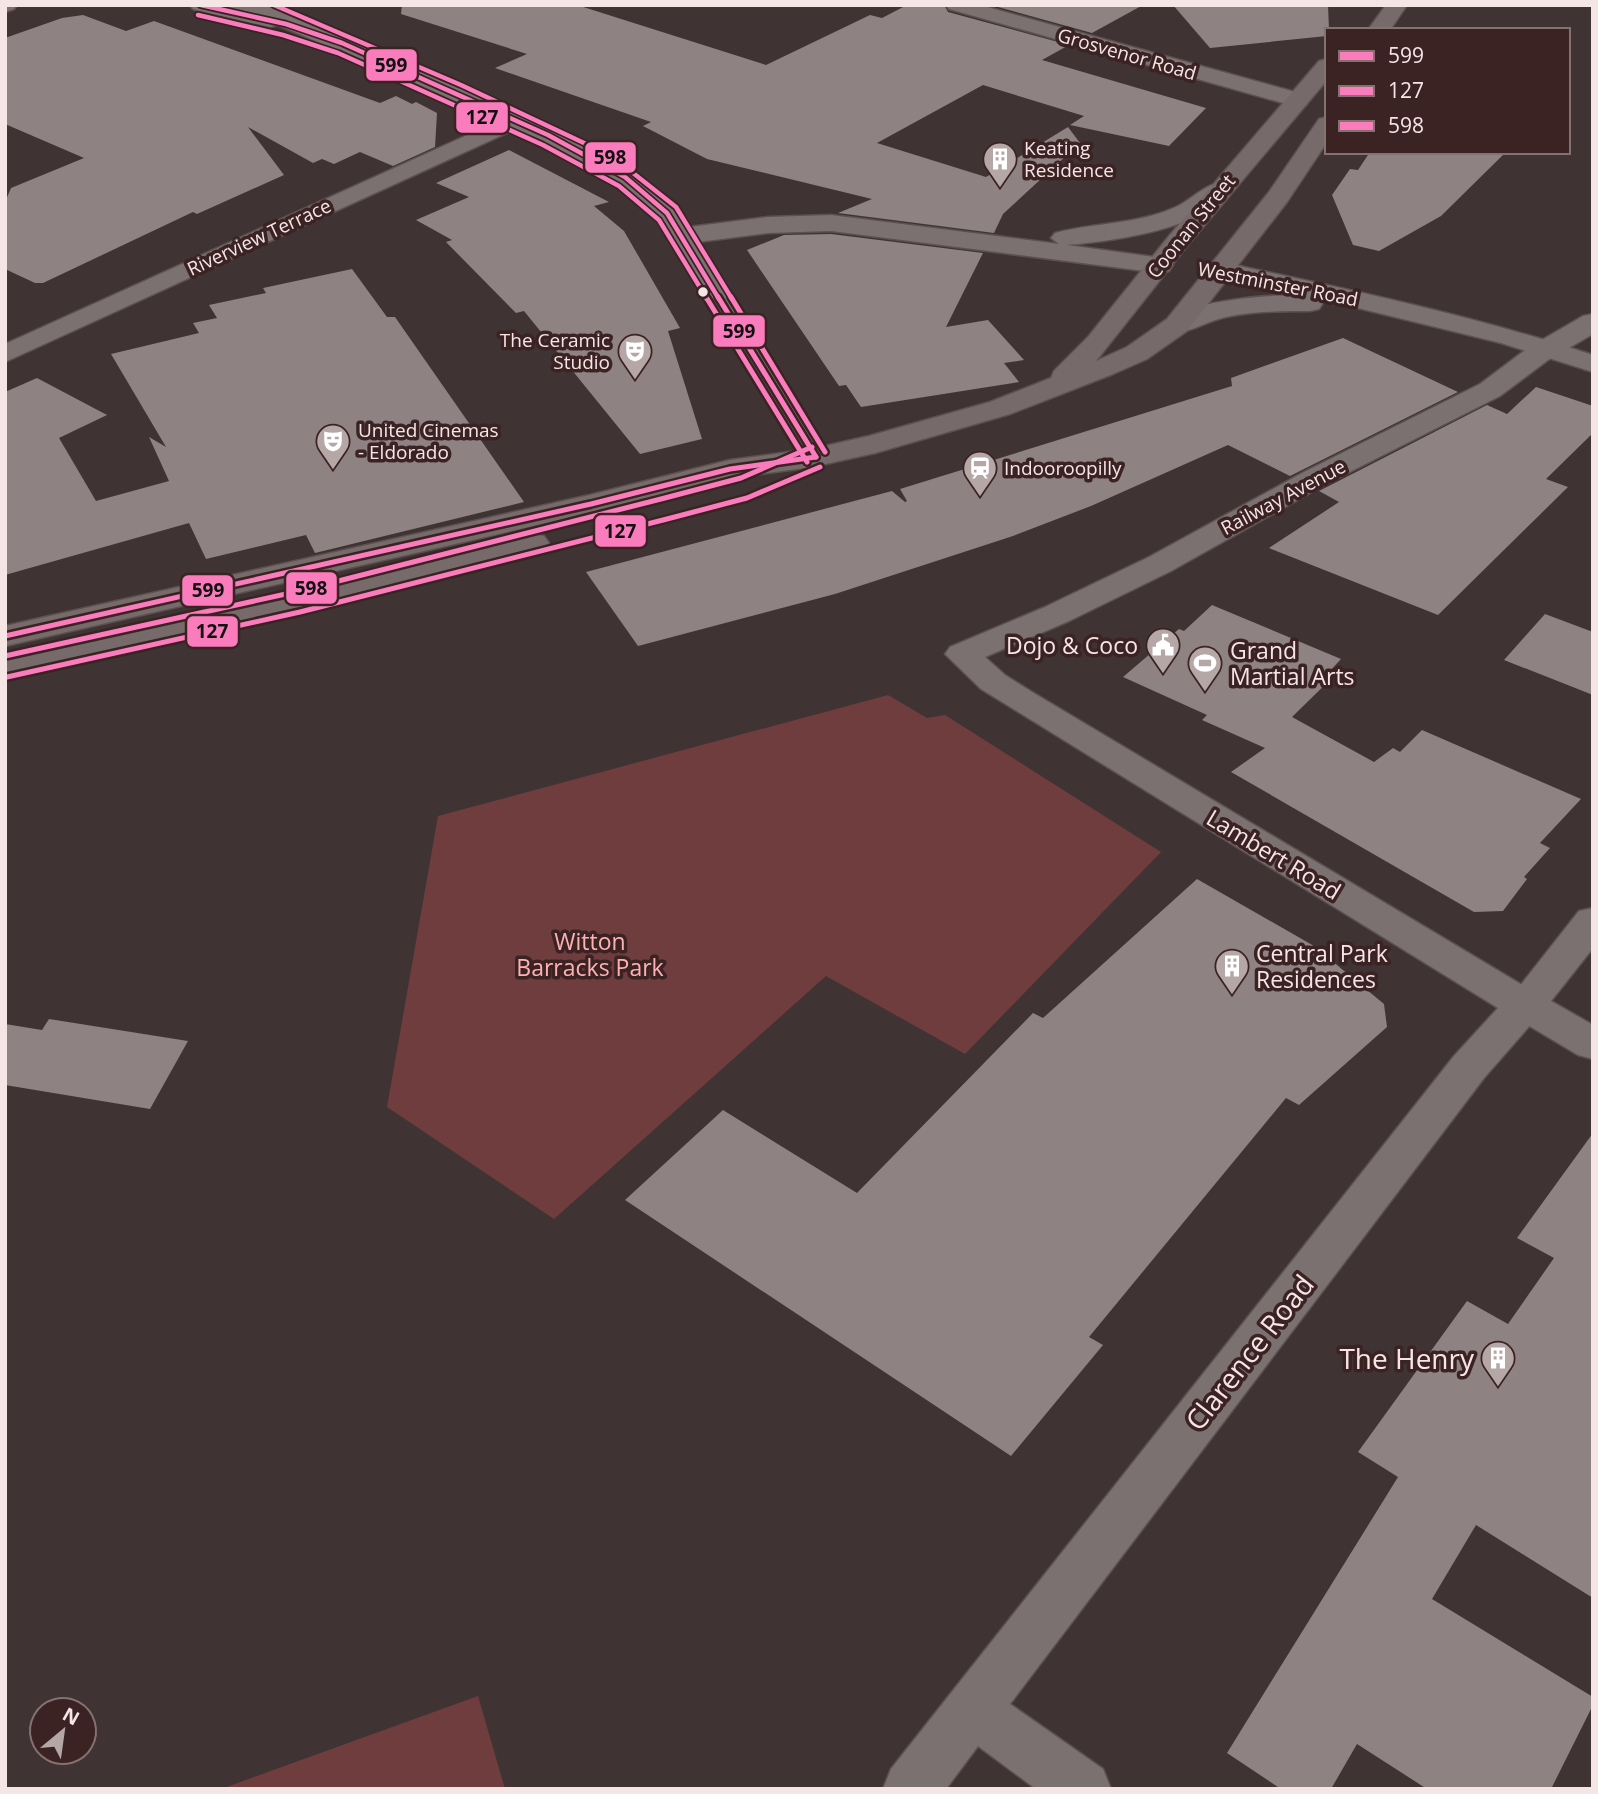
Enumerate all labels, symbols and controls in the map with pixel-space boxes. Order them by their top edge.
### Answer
street label: Grosvenor Road [1055,22,1199,86]
legend [1325,28,1570,154]
text: 599 [1388,41,1424,69]
line badge: 599 [365,48,418,82]
text: 599 [375,52,407,78]
text: 127 [1388,76,1424,104]
line badge: 127 [455,101,509,134]
text: 127 [466,104,498,130]
text: 598 [1388,111,1424,139]
place label: Keating Residence [1024,135,1114,183]
building icon: Keating Residence [981,140,1019,189]
line badge: 598 [584,141,637,174]
text: 598 [594,144,626,170]
street label: Coonan Street [1141,168,1241,283]
street label: Riverview Terrace [183,192,335,282]
street label: Westminster Road [1196,256,1360,312]
unlabelled marker [696,285,710,299]
line badge: 599 [712,314,766,348]
text: 599 [723,318,755,344]
place label: The Ceramic Studio [500,327,610,375]
theatre icon: The Ceramic Studio [616,332,654,381]
place label: United Cinemas - Eldorado [358,417,499,465]
theatre icon: United Cinemas - Eldorado [314,422,352,471]
station icon: Indooroopilly [961,449,999,498]
street label: Railway Avenue [1216,453,1350,541]
place label: Indooroopilly [1004,455,1122,481]
line badge: 127 [594,514,647,548]
text: 127 [604,518,636,544]
line badge: 598 [285,571,338,605]
line badge: 599 [181,574,234,607]
text: 598 [295,575,327,601]
text: 599 [192,577,224,603]
line badge: 127 [186,615,239,648]
text: 127 [196,618,228,644]
public building icon: Dojo & Coco [1144,626,1182,675]
place label: Dojo & Coco [1006,629,1138,661]
place label: Grand Martial Arts [1230,634,1355,692]
sports icon: Grand Martial Arts [1186,644,1224,693]
street label: Lambert Road [1201,801,1347,907]
park label: Witton Barracks Park [516,925,664,983]
place label: Central Park Residences [1256,937,1388,995]
building icon: Central Park Residences [1213,947,1251,996]
street label: Clarence Road [1176,1266,1322,1438]
place label: The Henry [1339,1339,1475,1377]
building icon: The Henry [1479,1339,1517,1388]
north arrow [28,1696,98,1766]
text: N [58,1701,84,1731]

